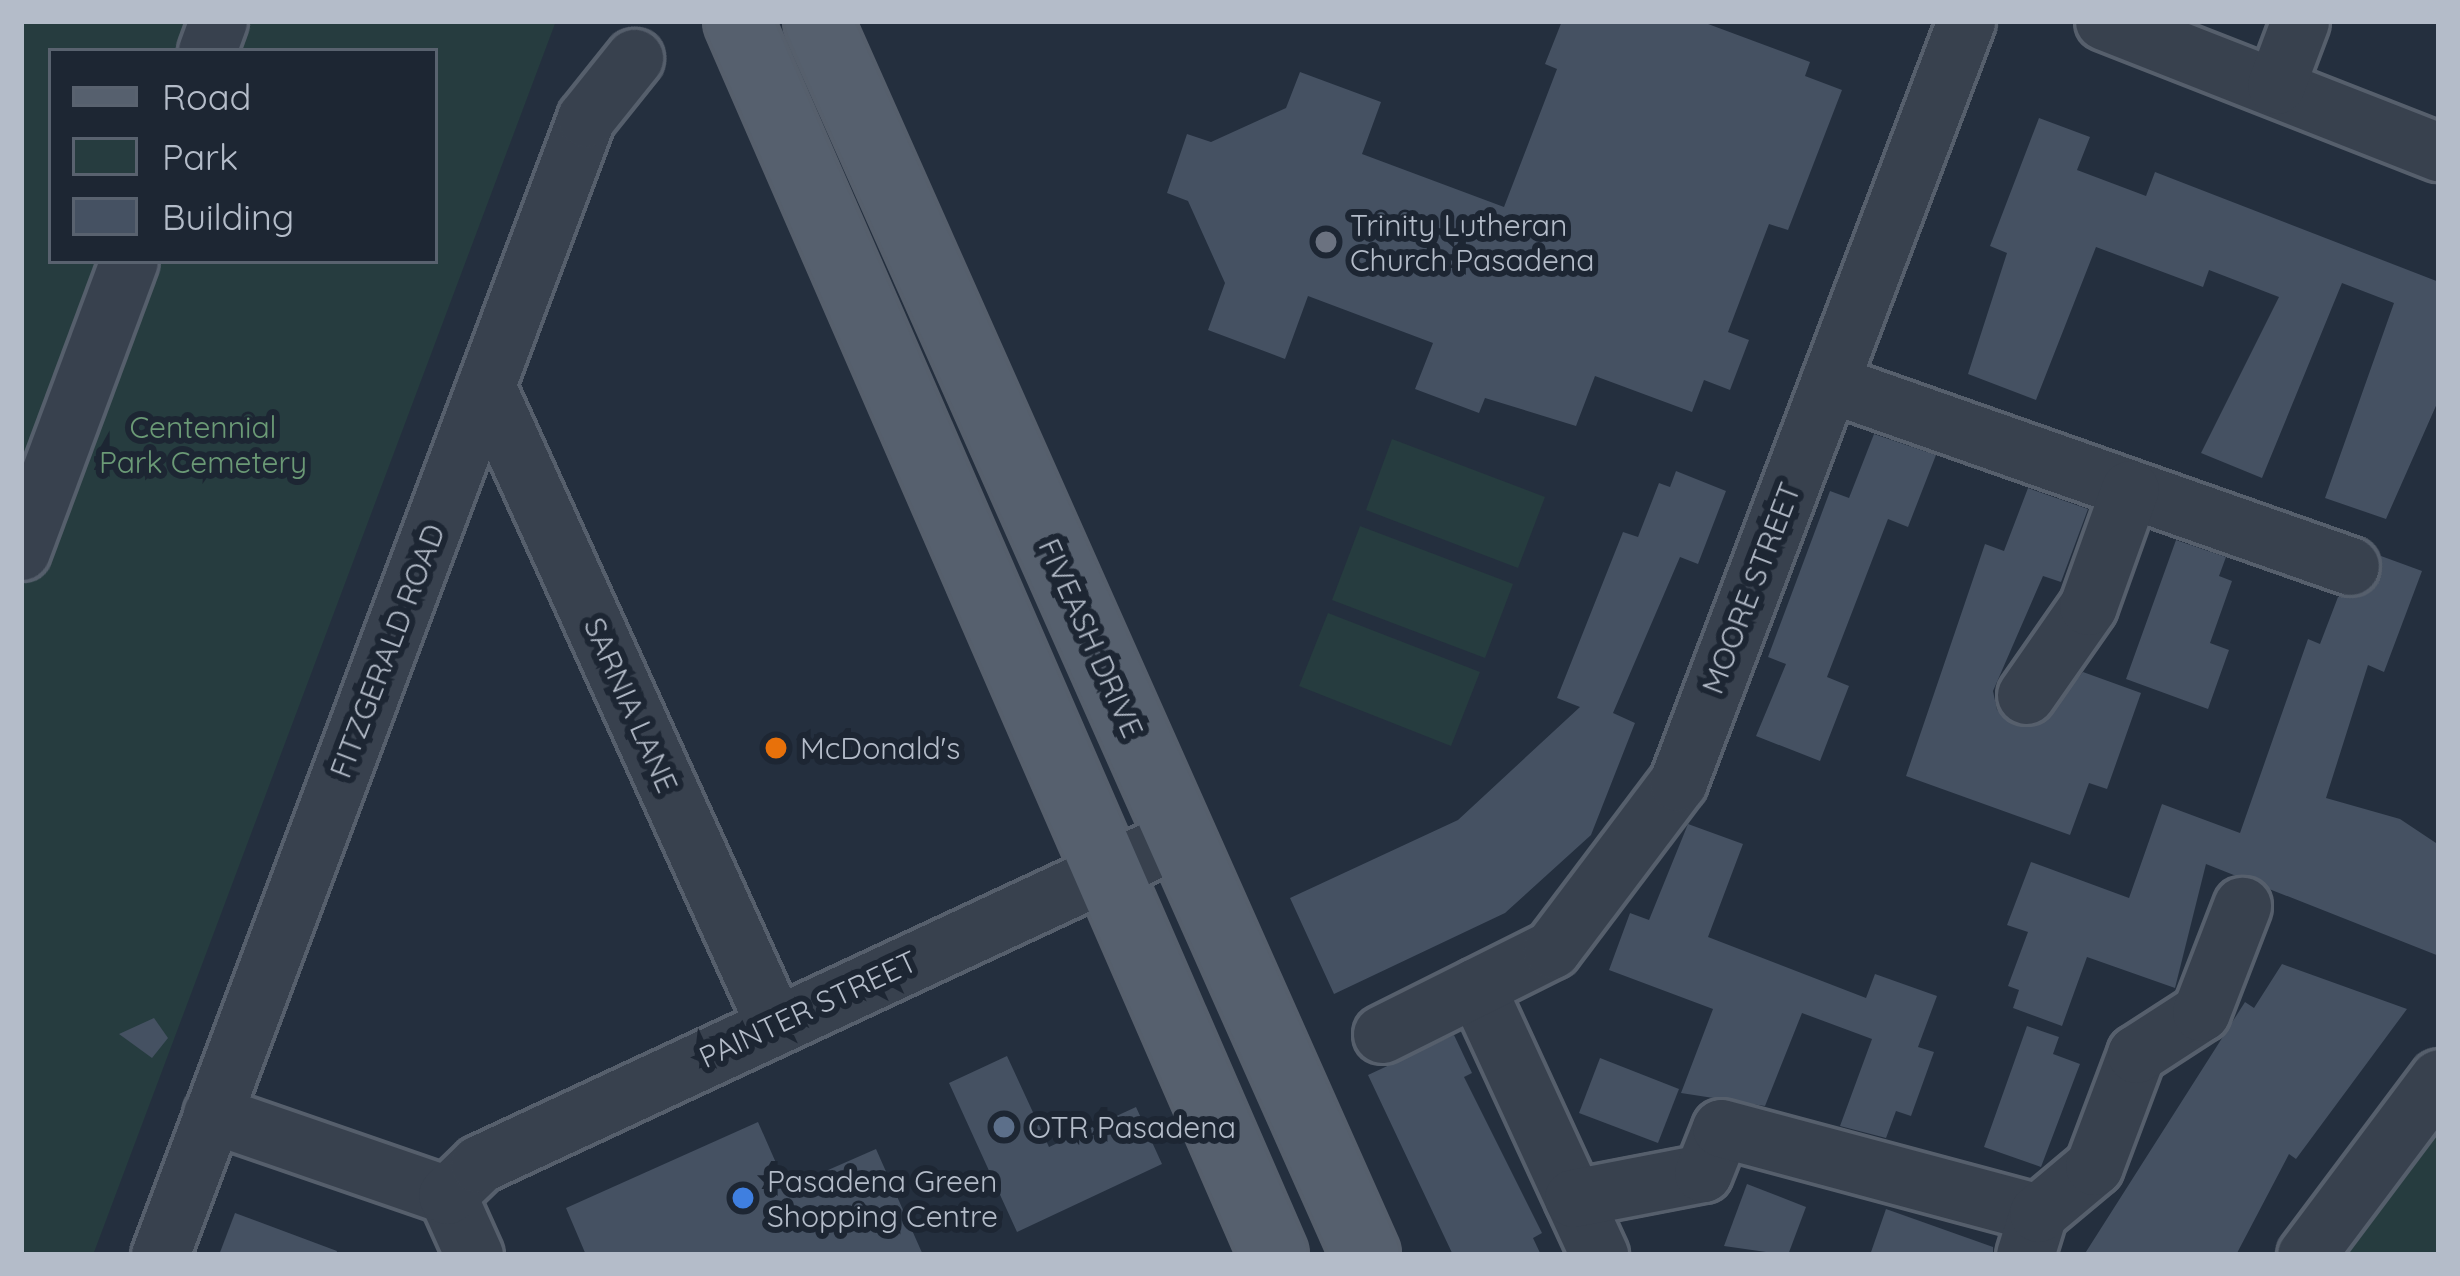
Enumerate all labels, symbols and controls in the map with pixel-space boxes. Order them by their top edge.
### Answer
legend [48,48,438,264]
text: Road [162,74,251,119]
text: Park [162,134,238,179]
text: Building [162,194,294,239]
place label: Trinity Lutheran Church Pasadena [1350,207,1594,278]
marker: Trinity Lutheran Church Pasadena [1313,229,1339,255]
park label: Centennial Park Cemetery [99,409,307,480]
street label: MOORE STREET [1694,477,1808,699]
street label: FITZGERALD ROAD [322,519,452,783]
street label: FIVEASH DRIVE [1031,533,1151,743]
street label: SARNIA LANE [576,612,686,798]
place label: McDonald's [800,730,960,766]
marker: McDonald's [763,735,789,761]
street label: PAINTER STREET [693,943,923,1075]
place label: OTR Pasadena [1028,1109,1236,1145]
marker: OTR Pasadena [991,1114,1017,1140]
place label: Pasadena Green Shopping Centre [767,1163,998,1234]
marker: Pasadena Green Shopping Centre [730,1185,756,1211]

